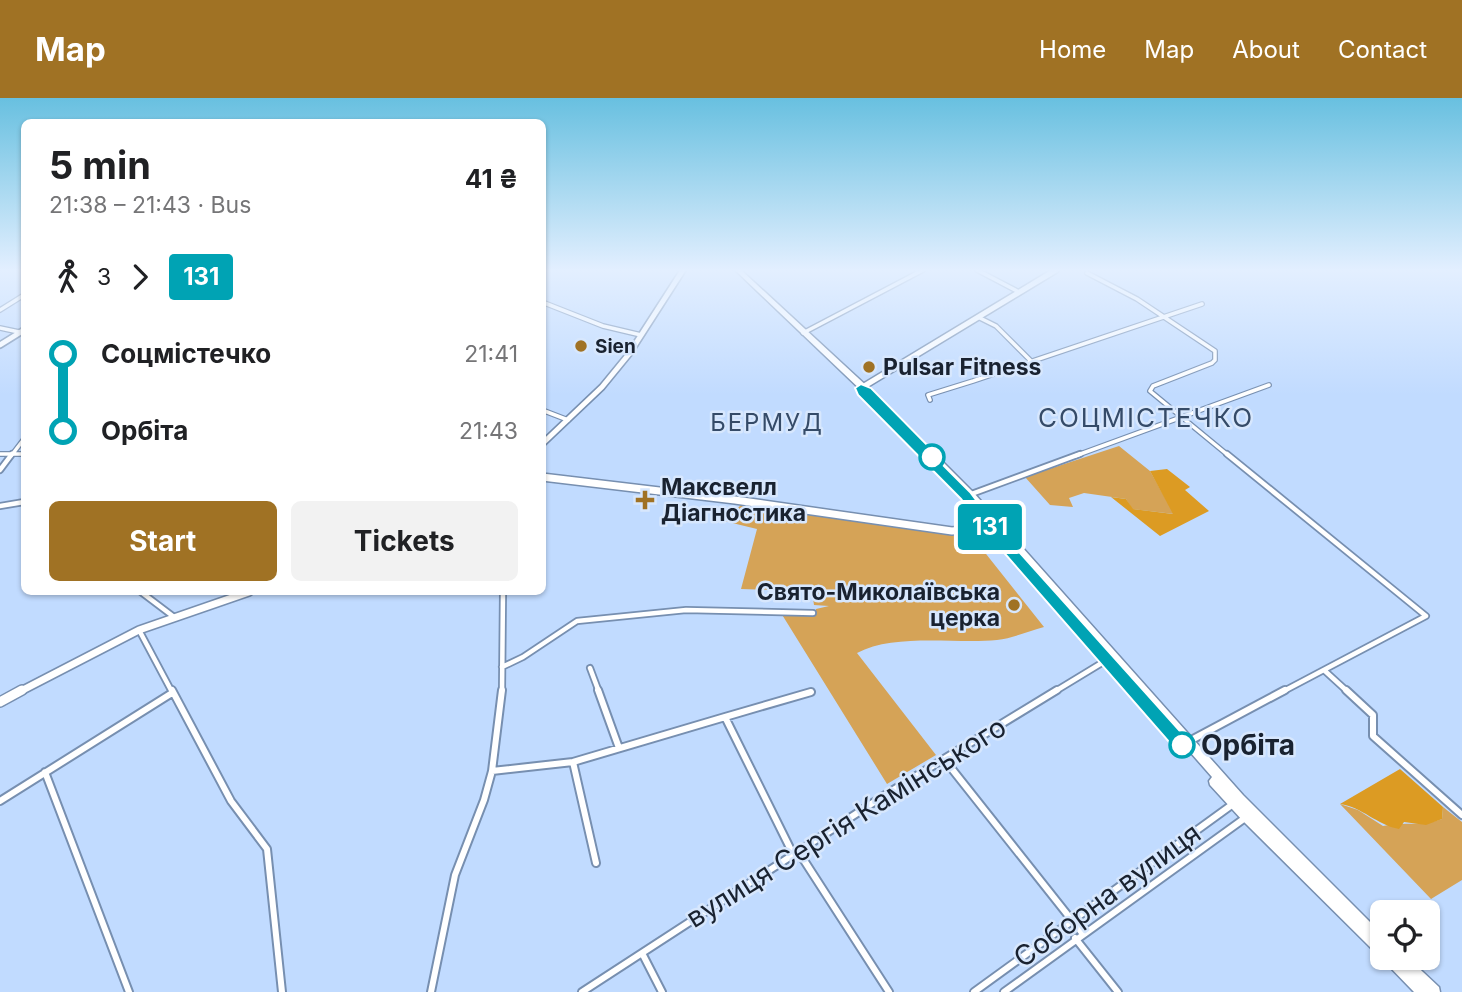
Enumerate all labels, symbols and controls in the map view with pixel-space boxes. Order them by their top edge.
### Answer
text: Map [35,29,106,69]
text: Home [1039,35,1106,64]
text: Map [1144,35,1194,64]
text: About [1232,35,1300,64]
text: Contact [1338,35,1427,64]
text: 5 min [49,142,151,188]
text: 41 ₴ [465,163,518,194]
text: 21:38 – 21:43 · Bus [49,191,251,219]
icon: walk [49,258,87,296]
icon: forward [121,258,159,296]
text: 131 [183,262,219,291]
text: 3 [97,263,111,291]
place label: Sien [595,335,636,358]
text: Соцмістечко [101,338,271,369]
marker: Sien [573,338,589,354]
text: 21:41 [464,340,518,368]
place label: Pulsar Fitness [883,353,1042,381]
marker: Pulsar Fitness [861,359,877,375]
district label: СОЦМІСТЕЧКО [1038,402,1254,433]
district label: БЕРМУД [710,408,824,437]
text: Орбіта [101,415,188,446]
text: 21:43 [459,417,518,445]
unlabelled marker [919,444,945,470]
place label: Максвелл Діагностика [661,473,806,527]
marker: Максвелл Діагностика [635,490,655,510]
button: Start [49,501,277,581]
button: Tickets [291,501,518,581]
line badge: 131 [950,504,1030,550]
text: 131 [972,512,1008,541]
place label: Свято-Миколаївська церка [757,578,1000,632]
marker: Свято-Миколаївська церка [1006,597,1022,613]
street label: вулиця Сергія Камінського [680,709,1012,935]
place label: Орбіта [1201,728,1295,762]
marker: Орбіта [1169,732,1195,758]
street label: Соборна вулиця [1007,816,1207,974]
map controls [1370,900,1440,970]
button: locate [1370,900,1440,970]

